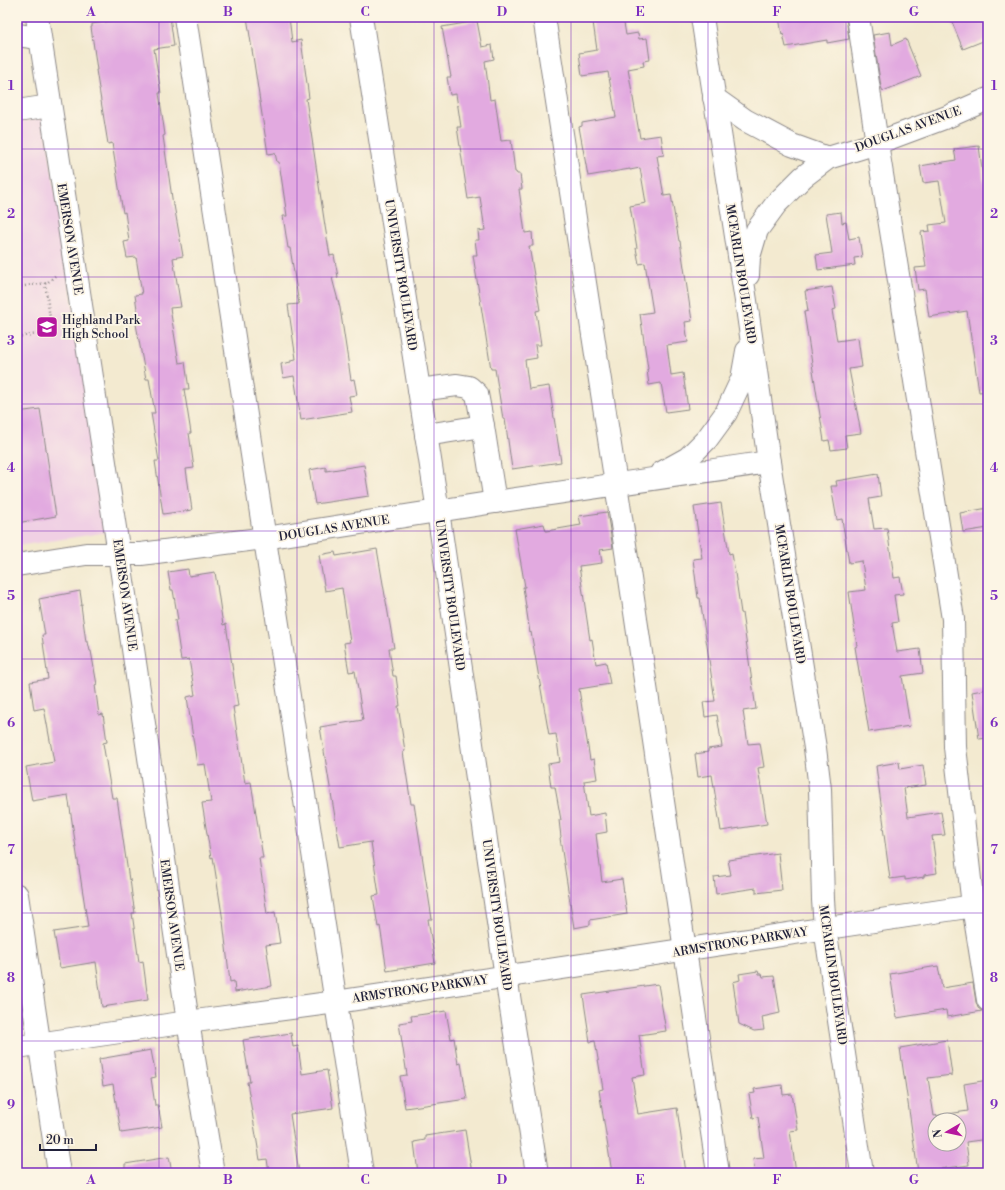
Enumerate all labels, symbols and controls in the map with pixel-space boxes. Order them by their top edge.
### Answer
text: A [85,4,96,20]
text: B [223,4,233,20]
text: C [360,4,370,20]
text: D [497,4,507,20]
text: E [635,4,645,20]
text: F [772,4,782,20]
text: G [909,4,920,20]
text: 1 [8,78,15,94]
text: 1 [991,78,998,94]
street label: DOUGLAS AVENUE [853,103,963,156]
street label: EMERSON AVENUE [53,182,86,296]
street label: UNIVERSITY BOULEVARD [381,198,420,352]
street label: MCFARLIN BOULEVARD [722,203,759,345]
text: 2 [7,206,15,222]
text: 2 [990,206,998,222]
place label: Highland Park High School [62,313,141,342]
school or university icon: Highland Park High School [34,314,60,340]
text: 3 [7,333,15,349]
text: 3 [990,333,998,349]
text: 4 [7,460,16,476]
text: 4 [990,460,999,476]
street label: DOUGLAS AVENUE [278,512,391,545]
street label: UNIVERSITY BOULEVARD [431,518,468,672]
street label: MCFARLIN BOULEVARD [771,523,808,665]
street label: EMERSON AVENUE [109,538,140,652]
text: 5 [7,588,15,604]
text: 5 [990,588,998,604]
text: 6 [7,715,15,731]
text: 6 [990,715,998,731]
street label: UNIVERSITY BOULEVARD [478,838,515,992]
text: 7 [7,842,15,858]
text: 7 [990,842,998,858]
street label: EMERSON AVENUE [156,858,187,972]
street label: MCFARLIN BOULEVARD [815,904,850,1046]
street label: ARMSTRONG PARKWAY [670,924,810,961]
text: 8 [7,970,15,986]
text: 8 [990,970,998,986]
street label: ARMSTRONG PARKWAY [350,972,490,1007]
text: 9 [7,1097,15,1113]
text: 9 [990,1097,998,1113]
north arrow [927,1112,967,1152]
scale bar [40,1126,96,1152]
text: N [930,1128,946,1139]
text: 20 m [46,1133,74,1148]
text: A [85,1172,96,1188]
text: B [223,1172,233,1188]
text: C [360,1172,370,1188]
text: D [497,1172,507,1188]
text: E [635,1172,645,1188]
text: F [772,1172,782,1188]
text: G [909,1172,920,1188]

